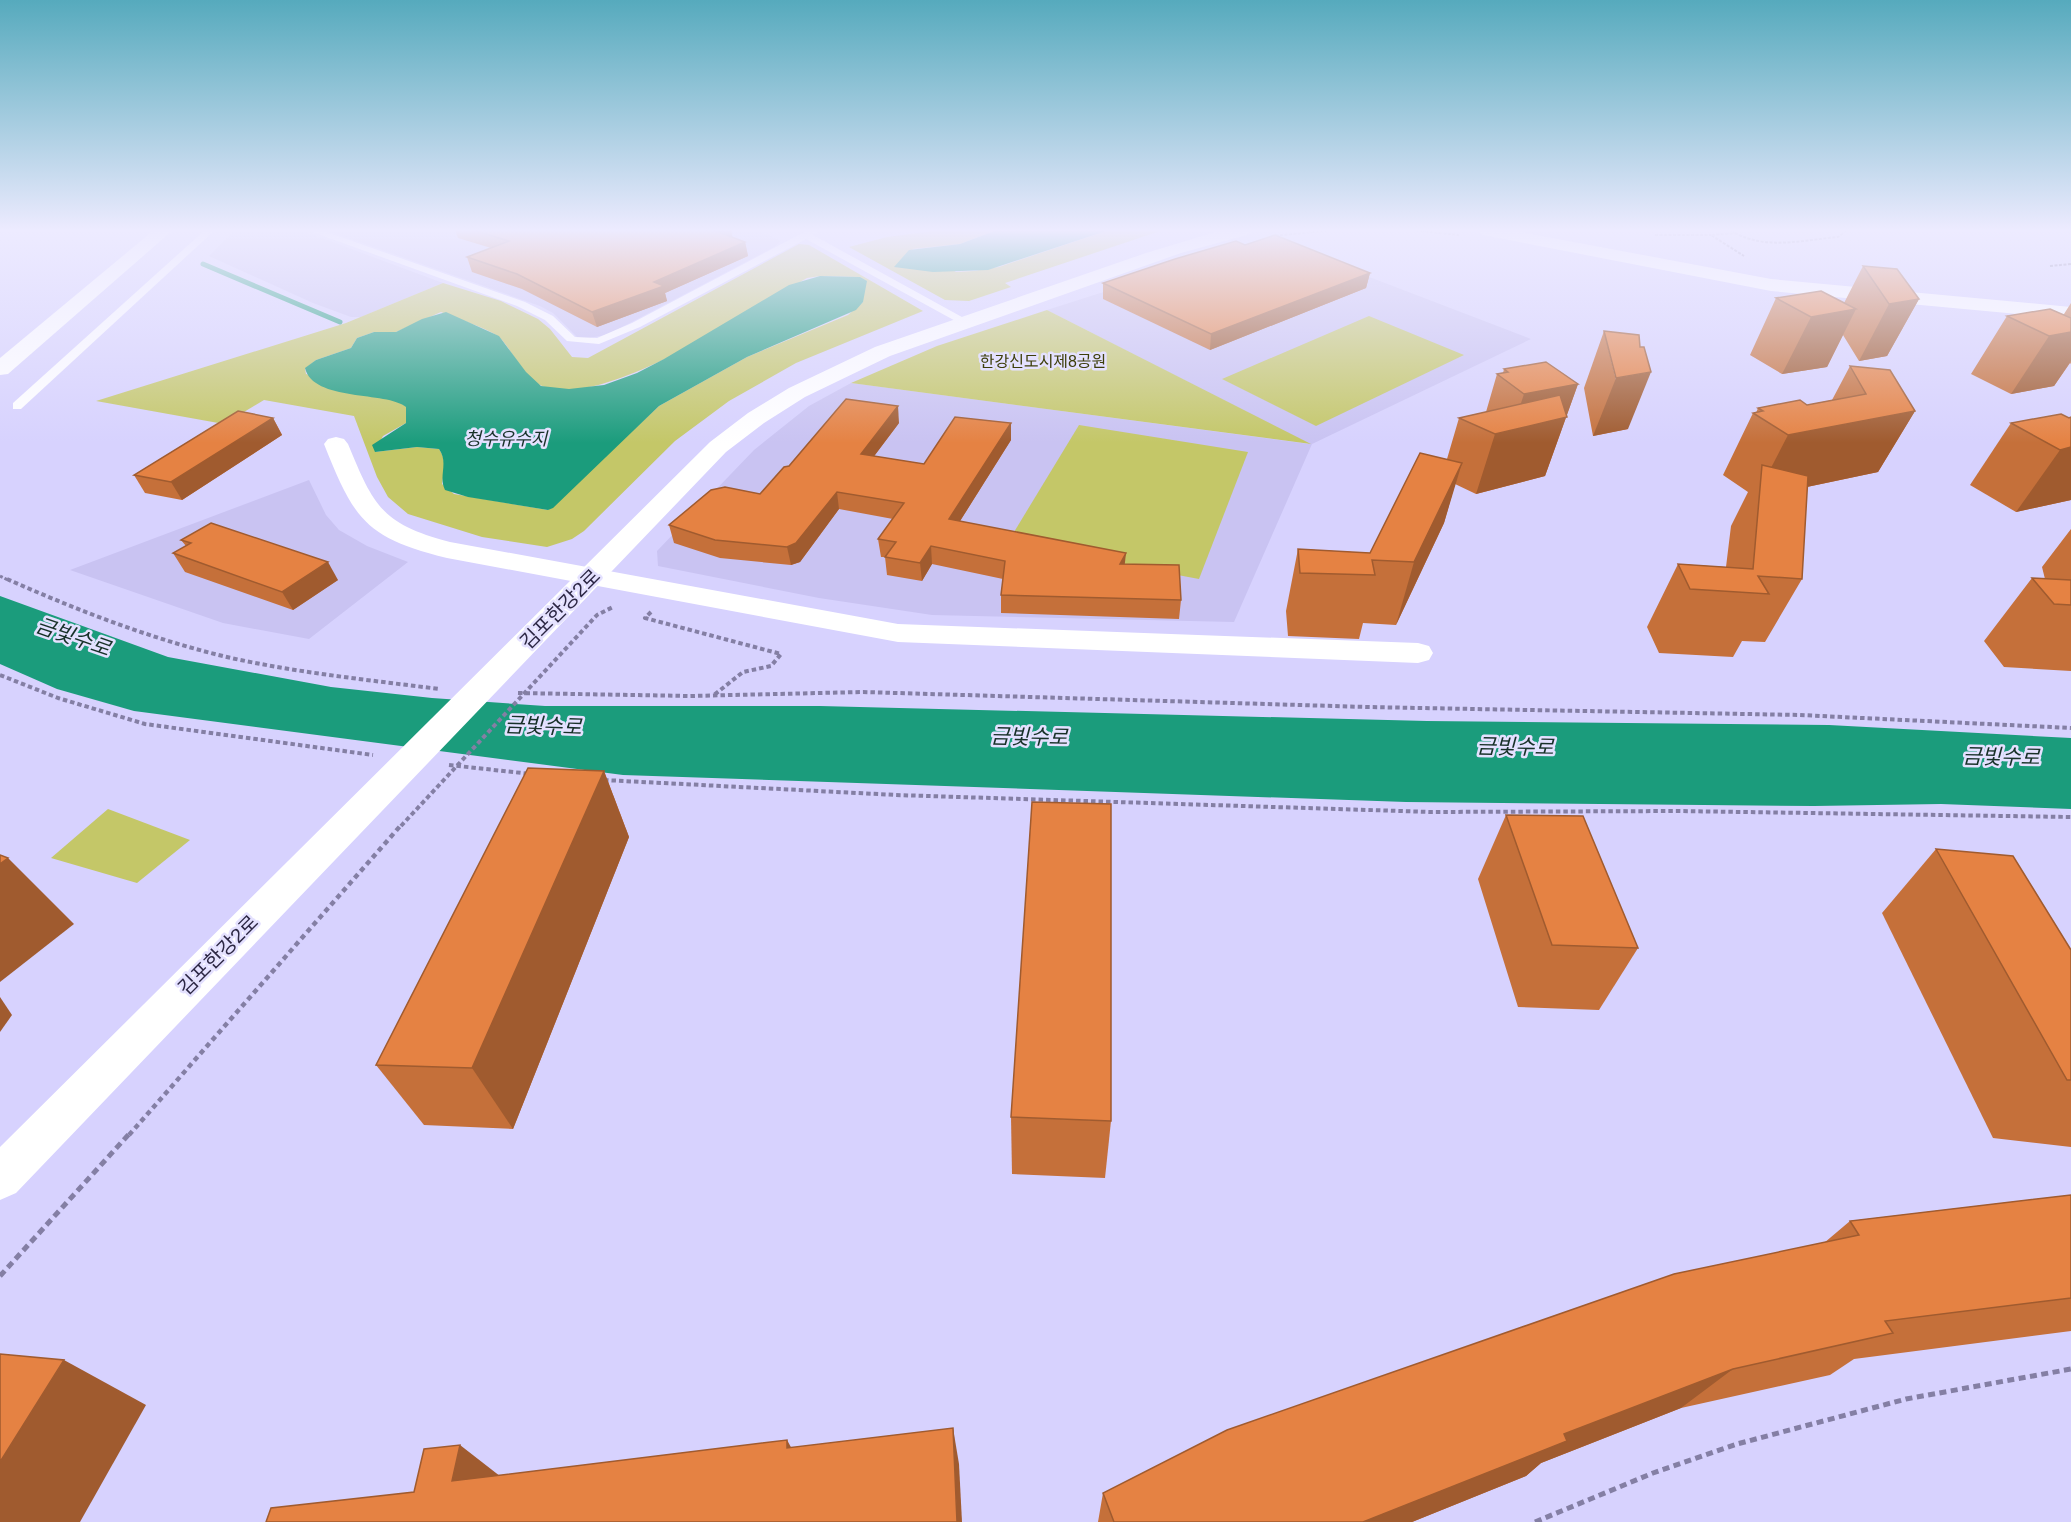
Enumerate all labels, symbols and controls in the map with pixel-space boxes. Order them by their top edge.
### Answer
park label: 한강신도시제8공원 [980,353,1106,370]
water label: 청수유수지 [465,429,549,449]
street label: 김포한강2로 [516,565,604,653]
water label: 금빛수로 [33,613,115,661]
water label: 금빛수로 [504,713,584,738]
water label: 금빛수로 [990,724,1070,749]
water label: 금빛수로 [1476,734,1556,759]
water label: 금빛수로 [1962,744,2042,769]
street label: 김포한강2로 [174,911,262,999]

